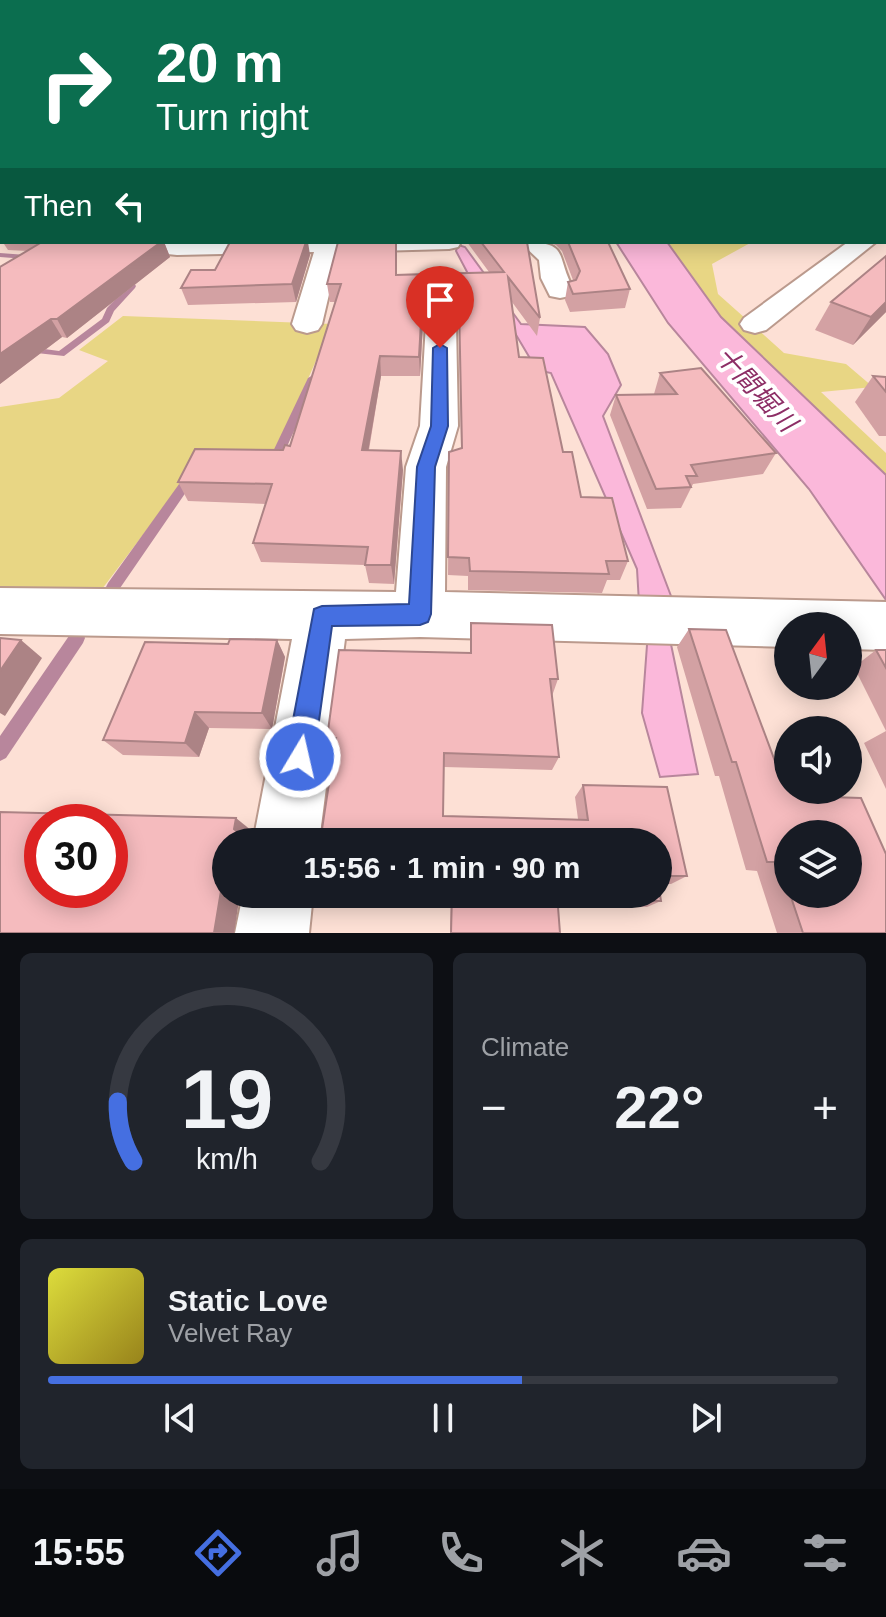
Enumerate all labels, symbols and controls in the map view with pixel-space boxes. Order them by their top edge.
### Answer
text: 20 m [156,31,284,94]
icon: right [24,32,128,136]
text: Turn right [156,97,309,138]
icon: left [108,184,152,228]
text: Then [24,189,92,222]
pin [406,266,474,348]
icon: arrive [418,278,462,322]
water label: 十間堀川 [710,341,804,439]
north arrow [774,612,862,700]
map controls [774,612,862,908]
position arrow [258,715,342,799]
button: sound [774,716,862,804]
speed limit sign: 30 [24,804,128,908]
button: layers [774,820,862,908]
text: 15:56 · 1 min · 90 m [304,851,580,884]
text: Climate [481,1032,569,1062]
text: 19 [180,1053,273,1146]
text: 22° [614,1074,705,1141]
text: − [481,1083,507,1132]
text: + [812,1083,838,1132]
text: km/h [196,1143,257,1175]
text: Static Love [168,1284,328,1317]
text: Velvet Ray [168,1318,292,1348]
icon: previous [158,1396,202,1440]
icon: pause [421,1396,465,1440]
icon: next [684,1396,728,1440]
icon: directions [190,1525,246,1581]
icon: music [312,1525,368,1581]
icon: phone [433,1525,489,1581]
icon: climate [554,1525,610,1581]
icon: car [676,1525,732,1581]
icon: filters [797,1525,853,1581]
text: 15:55 [33,1532,125,1573]

